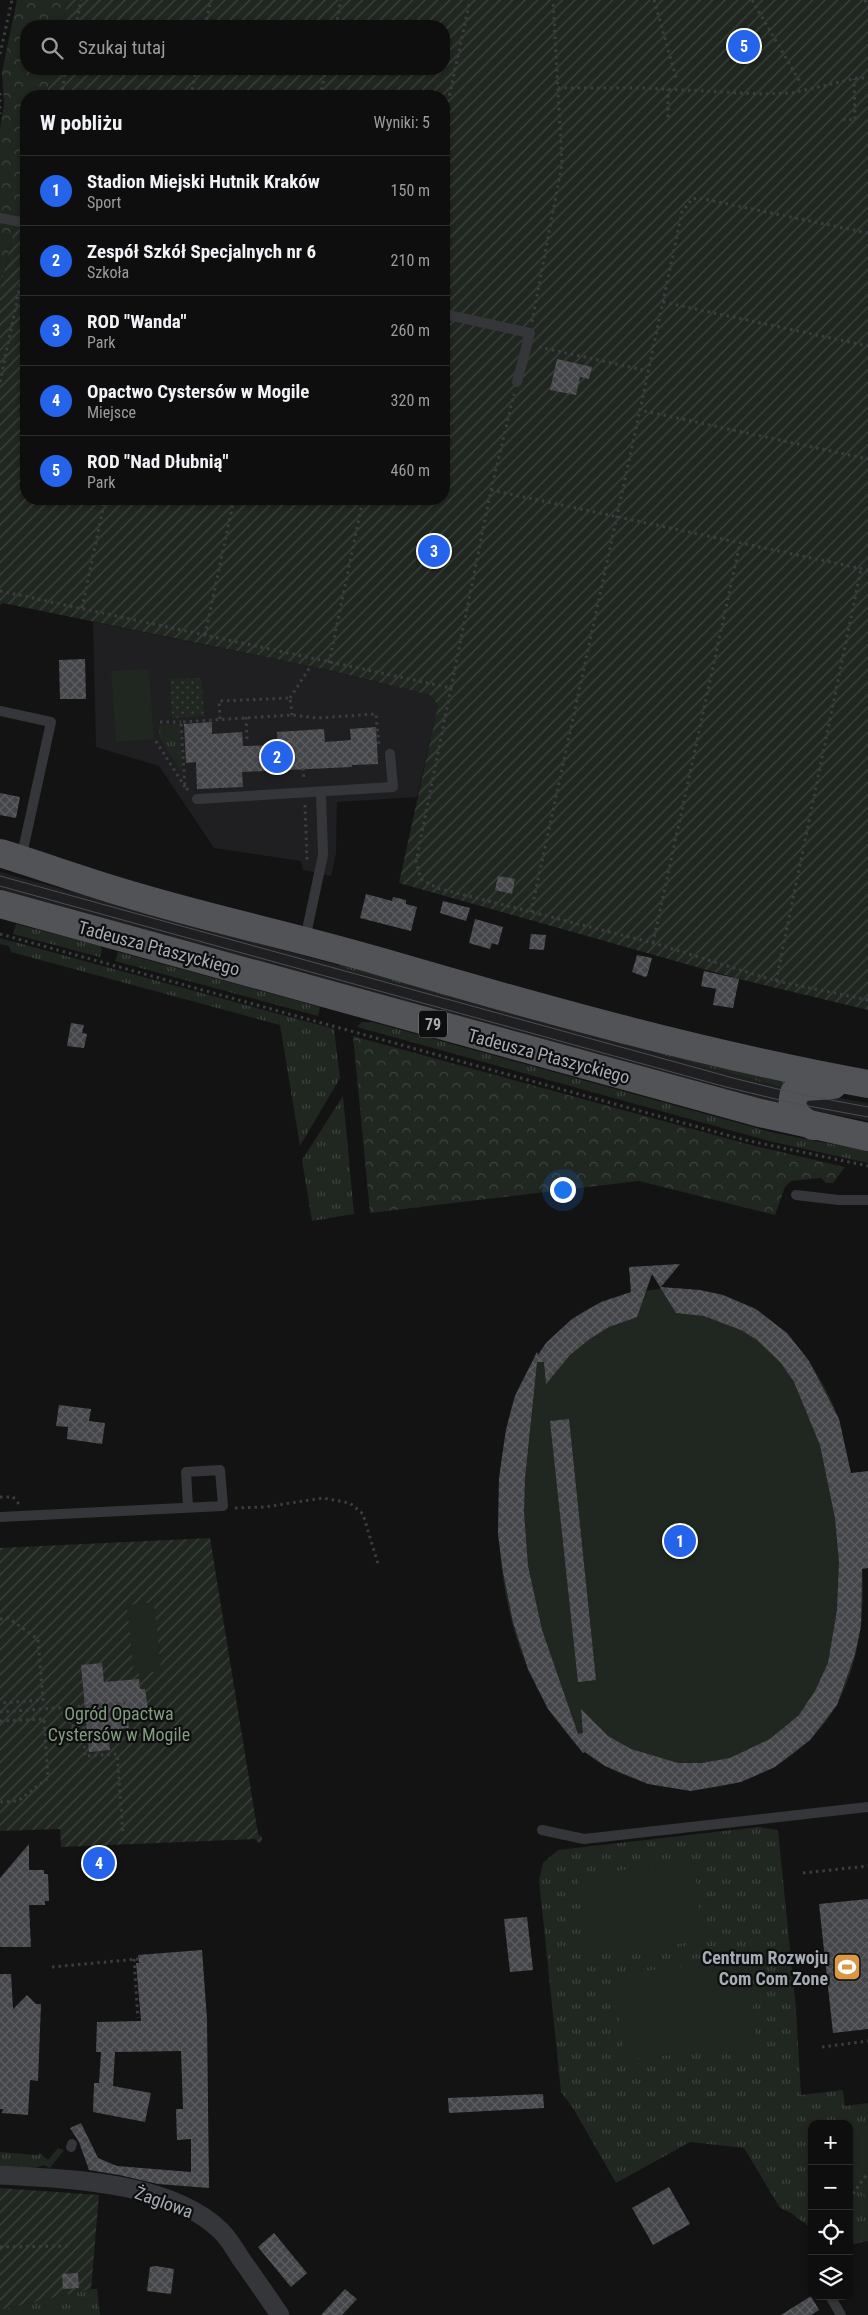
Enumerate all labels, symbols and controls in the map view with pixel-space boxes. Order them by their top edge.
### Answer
search box [20,20,450,75]
pin: 5 [728,27,760,65]
icon: search [38,34,66,62]
text: Szukaj tutaj [78,36,165,59]
text: W pobliżu [40,111,122,135]
text: Wyniki: 5 [374,113,430,132]
text: Stadion Miejski Hutnik Kraków [87,170,320,193]
text: 1 [52,181,60,200]
text: 150 m [391,181,430,200]
text: Sport [87,193,121,212]
text: Zespół Szkół Specjalnych nr 6 [87,240,316,263]
text: 2 [52,251,60,270]
text: 210 m [391,251,430,270]
text: Szkoła [87,263,129,282]
text: ROD "Wanda" [87,310,187,333]
text: 3 [52,321,60,340]
text: 260 m [391,321,430,340]
text: Park [87,333,116,352]
text: Opactwo Cystersów w Mogile [87,380,309,403]
text: 4 [52,391,60,410]
text: 320 m [391,391,430,410]
text: Miejsce [87,403,136,422]
text: ROD "Nad Dłubnią" [87,450,229,473]
text: 5 [52,461,60,480]
text: 460 m [391,461,430,480]
text: Park [87,473,116,492]
pin: 3 [418,532,450,570]
pin: 2 [261,738,293,776]
street label: Tadeusza Ptaszyckiego [76,916,242,980]
road number: 79 [419,1011,447,1038]
street label: Tadeusza Ptaszyckiego [466,1024,632,1088]
your location [550,1177,576,1203]
pin: 1 [664,1522,696,1560]
park label: Ogród Opactwa Cystersów w Mogile [48,1703,190,1745]
pin: 4 [83,1844,115,1882]
place label: Centrum Rozwoju Com Com Zone [702,1947,828,1989]
sports icon: Centrum Rozwoju Com Com Zone [832,1952,862,1982]
map controls [808,2120,853,2300]
button: + [808,2120,853,2165]
button: − [808,2165,853,2210]
street label: Żaglowa [132,2182,196,2222]
button: locate [808,2210,853,2255]
button: layers [808,2255,853,2300]

